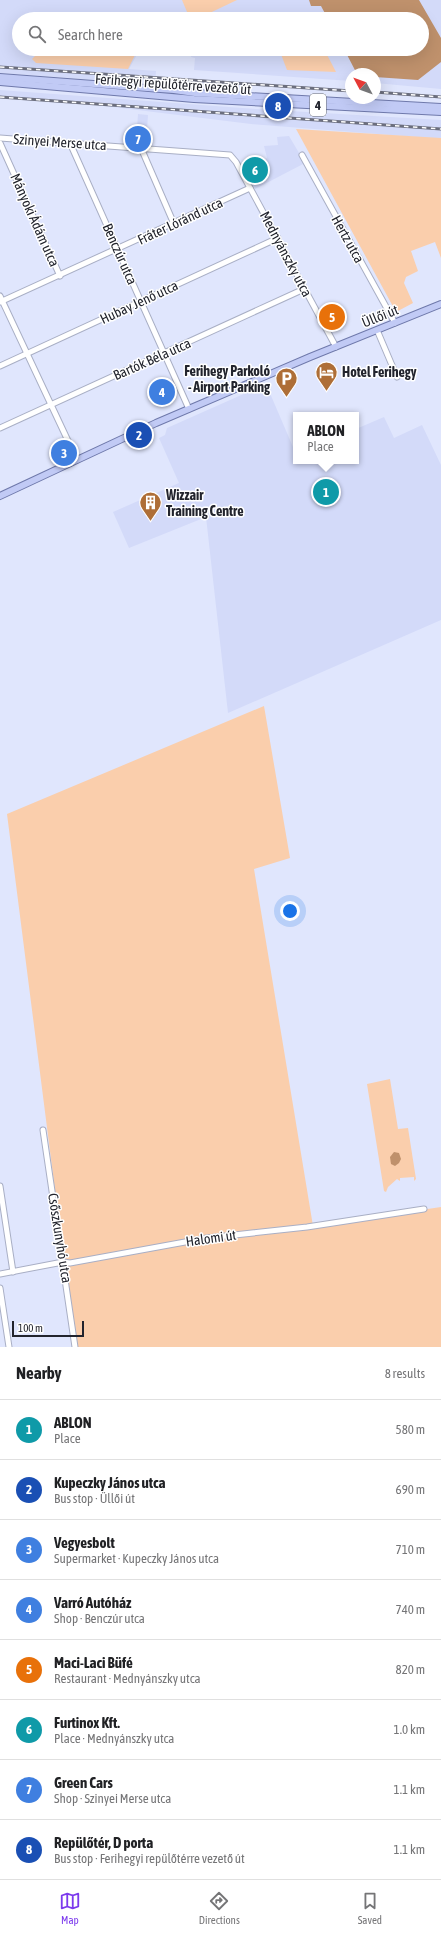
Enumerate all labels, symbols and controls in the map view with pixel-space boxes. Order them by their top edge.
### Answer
search box [12,12,429,56]
icon: search [26,23,48,45]
text: Search here [58,26,123,43]
north arrow [345,68,381,104]
street label: Ferihegyi repülőtérre vezető út [94,71,252,97]
pin: 8 [265,91,291,121]
road number: 4 [310,94,326,116]
pin: 7 [125,124,151,154]
street label: Szinyei Merse utca [13,131,107,153]
pin: 6 [242,155,268,185]
street label: Mányoki Ádám utca [7,171,63,269]
street label: Fráter Lóránd utca [135,194,225,248]
street label: Mednyánszky utca [257,209,315,299]
street label: Hertz utca [328,212,368,266]
street label: Benczúr utca [99,221,141,287]
street label: Hubay Jenő utca [97,277,181,327]
street label: Üllői út [359,301,401,331]
pin: 5 [319,302,345,332]
street label: Bartók Béla utca [111,335,193,383]
hotel icon: Hotel Ferihegy [313,359,339,392]
place label: Ferihegy Parkoló - Airport Parking [184,363,271,395]
place label: Hotel Ferihegy [342,364,417,380]
parking icon: Ferihegy Parkoló - Airport Parking [273,366,299,399]
pin: 4 [149,377,175,407]
popup [293,412,359,464]
pin: 2 [126,420,152,450]
text: ABLON [307,422,345,439]
pin: 3 [51,438,77,468]
text: Place [307,439,334,454]
pin: 1 [313,477,339,507]
place label: Wizzair Training Centre [165,487,244,519]
building icon: Wizzair Training Centre [137,490,163,523]
your location [280,901,300,921]
street label: Csőszkunyhó utca [45,1192,75,1284]
street label: Halomi út [185,1227,237,1249]
scale bar [12,1319,84,1338]
text: 100 m [18,1322,43,1334]
text: Nearby [16,1363,62,1383]
text: 8 results [385,1366,425,1381]
text: ABLON [54,1414,92,1431]
text: 1 [26,1422,32,1437]
text: 580 m [396,1422,425,1437]
text: Place [54,1431,81,1446]
text: Kupeczky János utca [54,1474,165,1491]
text: 2 [26,1482,32,1497]
text: 690 m [396,1482,425,1497]
text: Bus stop · Üllői út [54,1491,135,1506]
text: Vegyesbolt [54,1534,115,1551]
text: 3 [26,1542,32,1557]
text: 710 m [396,1542,425,1557]
text: Supermarket · Kupeczky János utca [54,1551,219,1566]
text: Varró Autóház [54,1594,131,1611]
text: 4 [26,1602,32,1617]
text: 740 m [396,1602,425,1617]
text: Shop · Benczúr utca [54,1611,145,1626]
text: Maci-Laci Büfé [54,1654,133,1671]
text: 5 [26,1662,32,1677]
text: 820 m [396,1662,425,1677]
text: Restaurant · Mednyánszky utca [54,1671,201,1686]
text: Furtinox Kft. [54,1714,120,1731]
text: 6 [26,1722,32,1737]
text: 1.0 km [394,1722,425,1737]
text: Place · Mednyánszky utca [54,1731,174,1746]
text: Green Cars [54,1774,113,1791]
text: 7 [26,1782,32,1797]
text: 1.1 km [394,1782,425,1797]
text: Shop · Szinyei Merse utca [54,1791,171,1806]
text: Repülőtér, D porta [54,1834,153,1851]
text: 8 [26,1842,32,1857]
text: 1.1 km [394,1842,425,1857]
text: Bus stop · Ferihegyi repülőtérre vezető út [54,1851,245,1866]
tab: Map [59,1890,81,1926]
tab: Directions [199,1890,240,1926]
tab: Saved [358,1890,382,1926]

